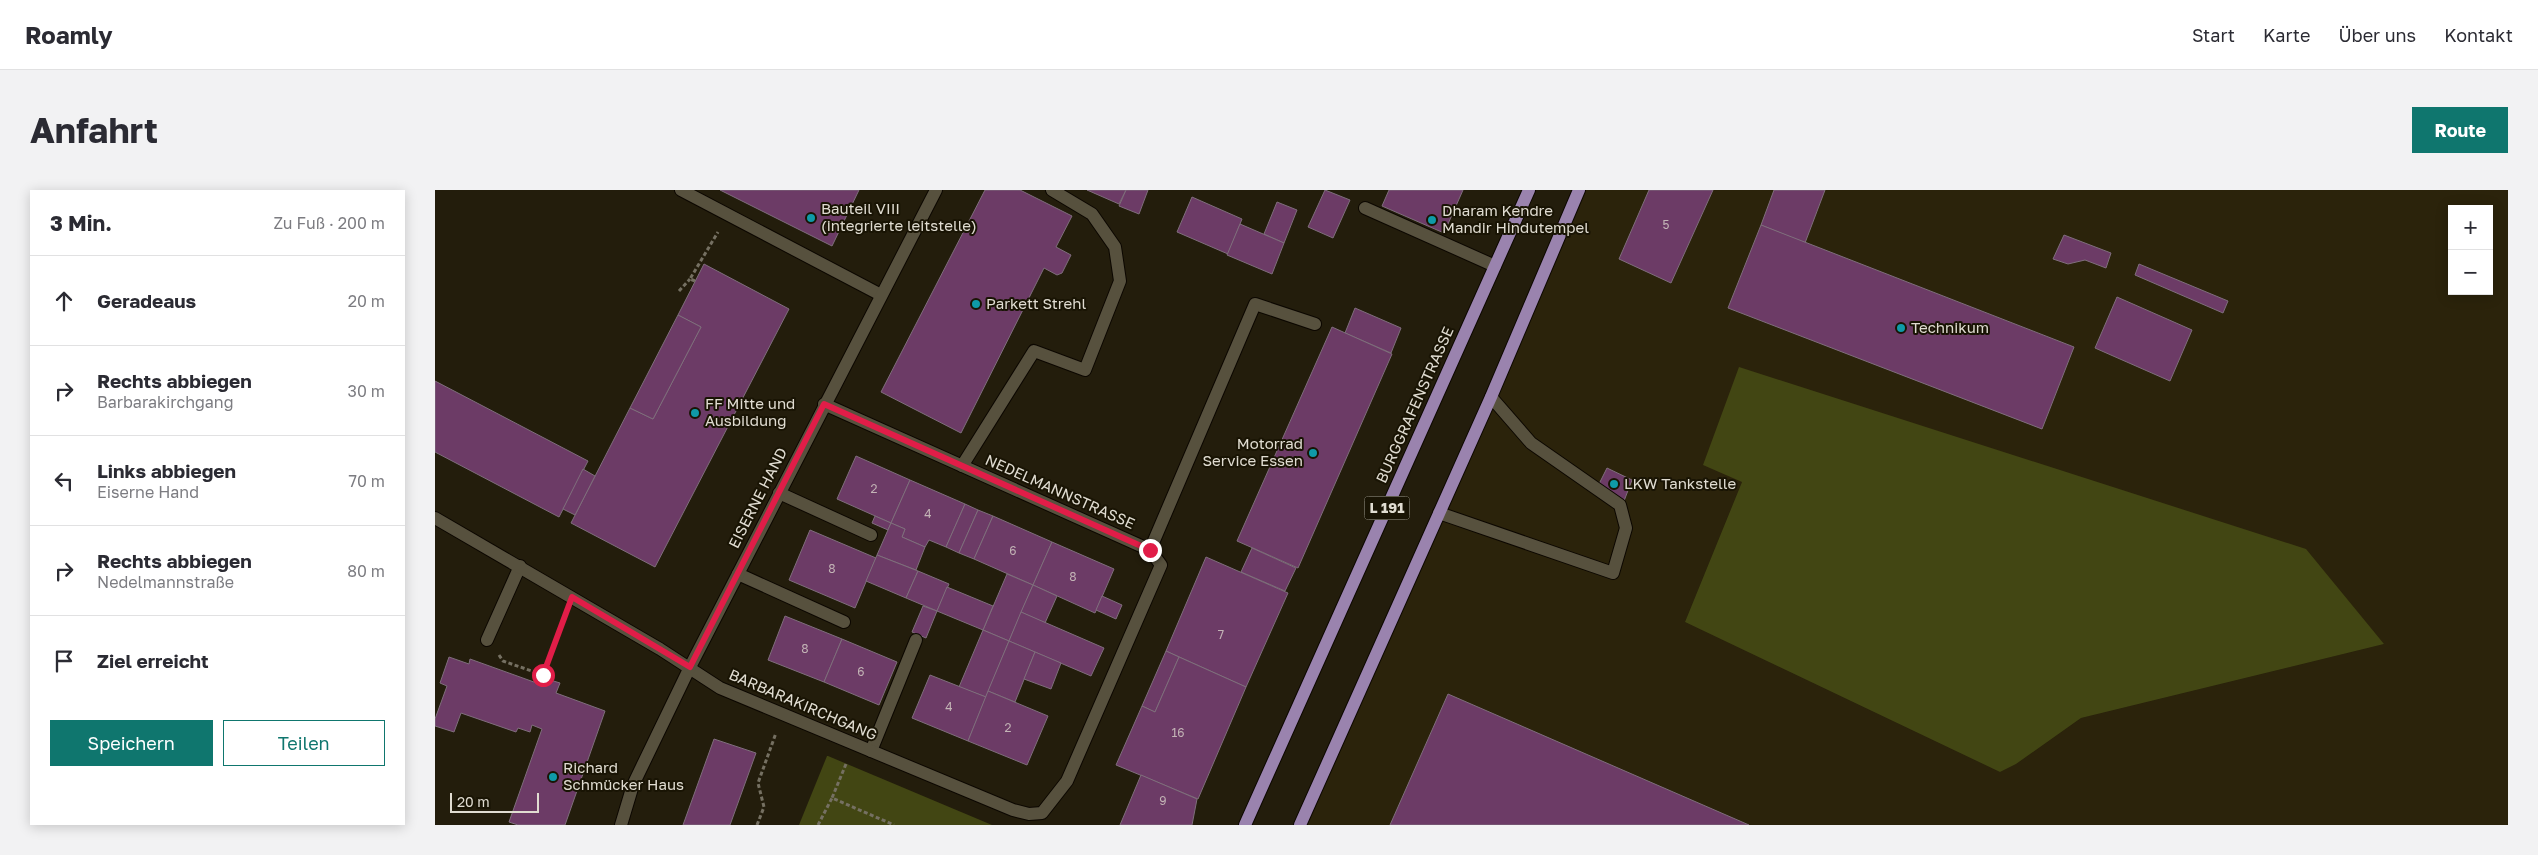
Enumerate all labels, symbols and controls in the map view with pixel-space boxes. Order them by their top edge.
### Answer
text: Roamly [25,20,113,49]
text: Start [2192,24,2235,46]
text: Karte [2263,24,2310,46]
text: Über uns [2338,24,2416,46]
text: Kontakt [2444,24,2513,46]
button: Route [2412,107,2508,153]
text: Anfahrt [30,109,158,151]
place label: Bauteil VIII (integrierte leitstelle) [821,199,977,234]
place label: Dharam Kendre Mandir Hindutempel [1442,201,1589,236]
map controls [2448,205,2493,295]
button: + [2448,205,2493,250]
text: 3 Min. [50,210,112,236]
marker: Bauteil VIII (integrierte leitstelle) [805,212,817,224]
text: Zu Fuß · 200 m [273,213,385,233]
marker: Dharam Kendre Mandir Hindutempel [1426,214,1438,226]
house number: 5 [1663,217,1670,232]
button: − [2448,250,2493,295]
icon: ahead [50,287,78,315]
text: Geradeaus [97,289,196,312]
text: 20 m [348,291,385,311]
place label: Parkett Strehl [986,294,1086,312]
marker: Parkett Strehl [970,298,982,310]
place label: Technikum [1911,318,1989,336]
marker: Technikum [1895,322,1907,334]
street label: BURGGRAFENSTRASSE [1371,324,1457,486]
text: Rechts abbiegen [97,369,252,392]
icon: right [50,377,78,405]
text: 30 m [348,381,385,401]
text: Barbarakirchgang [97,392,234,412]
place label: FF Mitte und Ausbildung [705,394,795,429]
marker: FF Mitte und Ausbildung [689,407,701,419]
place label: Motorrad Service Essen [1202,434,1303,469]
street label: EISERNE HAND [724,444,790,551]
marker: Motorrad Service Essen [1307,447,1319,459]
street label: NEDELMANNSTRASSE [983,450,1138,532]
text: Links abbiegen [97,459,236,482]
icon: left [50,467,78,495]
text: 70 m [348,471,385,491]
place label: LKW Tankstelle [1624,474,1736,492]
marker: LKW Tankstelle [1608,478,1620,490]
house number: 2 [871,481,878,496]
text: Eiserne Hand [97,482,199,502]
road number: L 191 [1365,496,1409,520]
house number: 4 [924,506,932,521]
route end [1139,539,1162,562]
house number: 6 [1009,543,1017,558]
text: Rechts abbiegen [97,549,252,572]
icon: right [50,557,78,585]
text: 80 m [347,561,385,581]
house number: 8 [828,561,836,576]
house number: 8 [1069,569,1077,584]
text: Nedelmannstraße [97,572,234,592]
house number: 7 [1218,627,1224,642]
house number: 8 [801,641,809,656]
icon: arrive [50,647,78,675]
text: Ziel erreicht [97,649,209,672]
route start [532,664,555,687]
house number: 6 [857,664,865,679]
street label: BARBARAKIRCHGANG [727,665,880,743]
house number: 4 [945,699,953,714]
button: Speichern [50,720,213,766]
button: Teilen [223,720,385,766]
house number: 2 [1005,720,1012,735]
house number: 16 [1171,725,1185,740]
place label: Richard Schmücker Haus [563,758,684,793]
marker: Richard Schmücker Haus [547,771,559,783]
scale bar [450,790,539,813]
text: 20 m [457,793,490,810]
house number: 9 [1159,793,1167,808]

